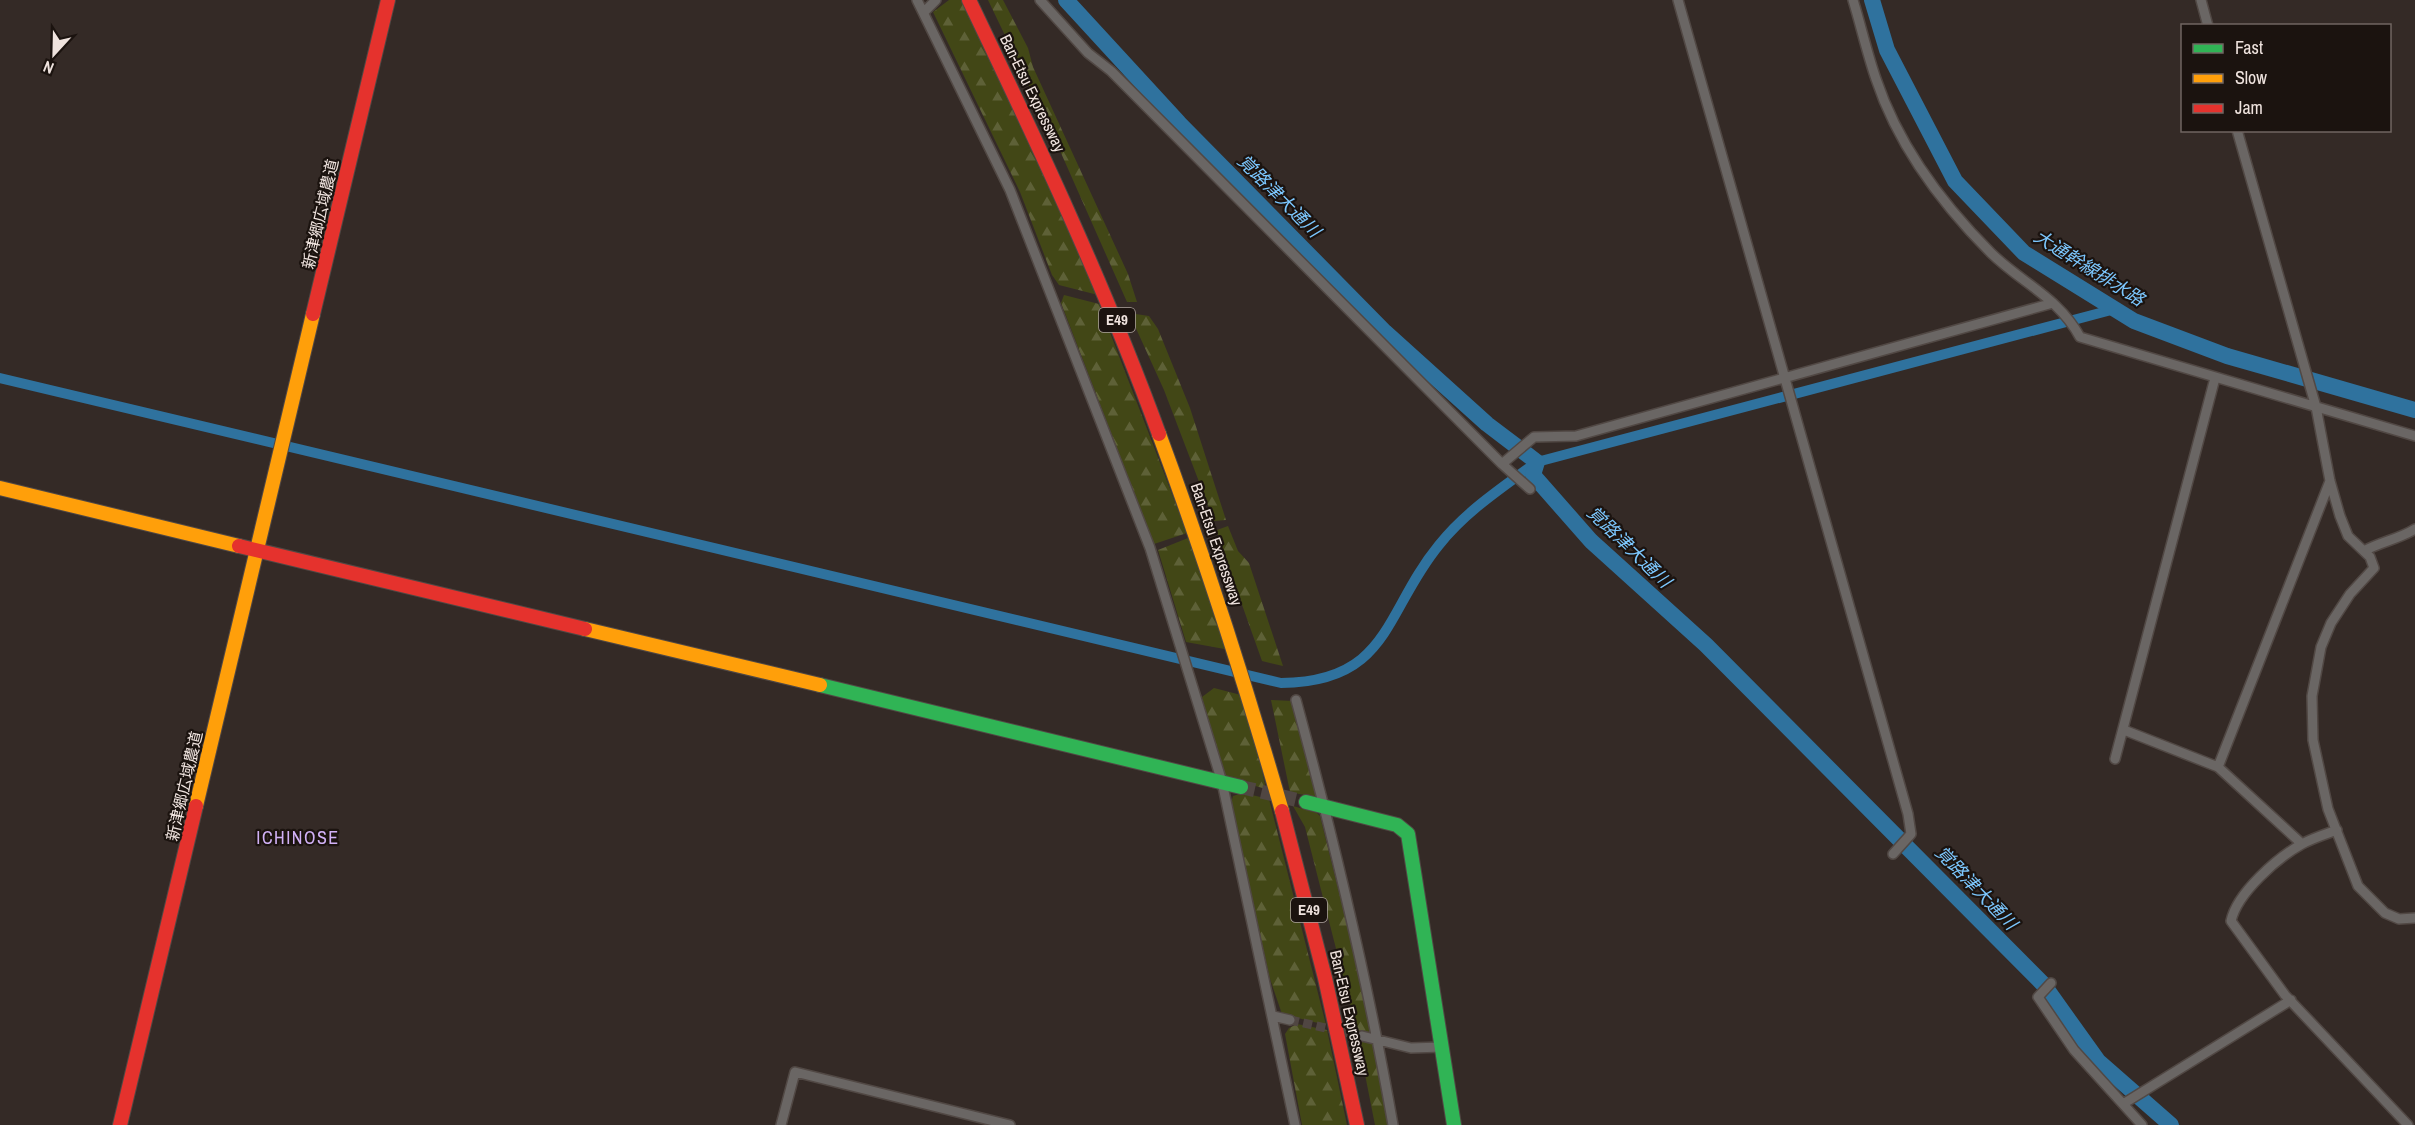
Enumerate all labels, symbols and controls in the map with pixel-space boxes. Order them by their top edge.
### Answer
north arrow [24,24,84,84]
legend [2181,24,2391,132]
street label: Ban-Etsu Expressway [995,31,1071,156]
text: Fast [2235,35,2263,60]
text: N [40,56,57,80]
text: Slow [2235,65,2267,90]
text: Jam [2235,95,2263,120]
water label: 覚路津大通川 [1232,149,1328,244]
street label: 新津郷広域農道 [297,157,343,271]
water label: 大通幹線排水路 [2029,224,2151,313]
road number: E49 [1099,308,1135,332]
street label: Ban-Etsu Expressway [1186,480,1248,609]
water label: 覚路津大通川 [1582,500,1678,595]
street label: 新津郷広域農道 [161,729,207,843]
district label: ICHINOSE [256,825,340,850]
water label: 覚路津大通川 [1930,840,2024,937]
road number: E49 [1291,898,1327,922]
street label: Ban-Etsu Expressway [1325,948,1375,1078]

